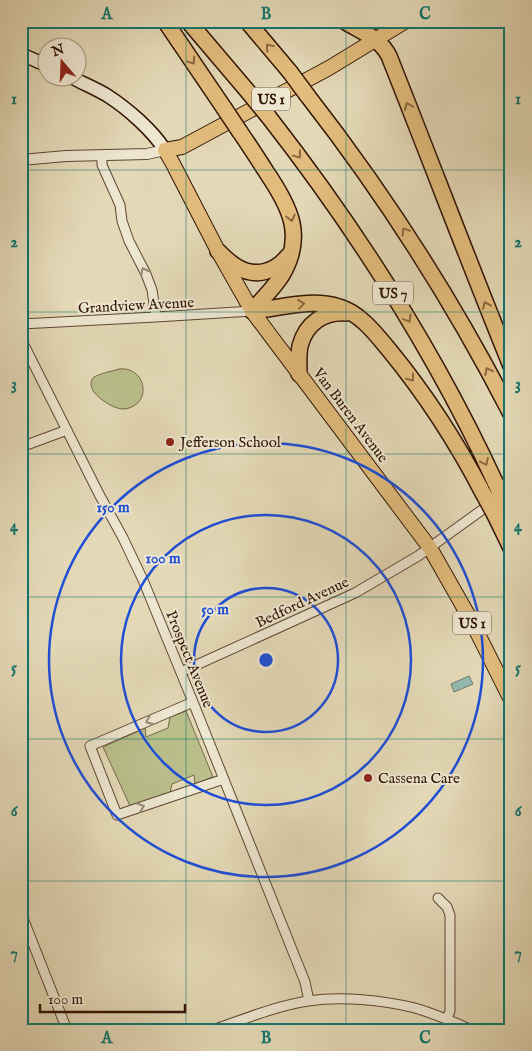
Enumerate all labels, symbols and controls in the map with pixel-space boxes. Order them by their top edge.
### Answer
text: A [101,5,114,25]
text: B [261,5,272,25]
text: C [419,5,431,25]
north arrow [38,38,88,88]
text: N [48,40,67,61]
one-way arrow [265,43,274,52]
one-way arrow [186,56,196,65]
road number: US 1 [252,88,290,110]
text: 1 [11,90,17,110]
text: 1 [515,90,521,110]
one-way arrow [404,102,415,111]
one-way arrow [292,149,301,159]
one-way arrow [285,214,296,223]
one-way arrow [402,227,412,236]
text: 2 [10,233,18,253]
text: 2 [514,233,522,253]
one-way arrow [140,267,150,276]
road number: US 7 [373,282,413,304]
street label: Grandview Avenue [77,293,195,318]
one-way arrow [297,299,305,310]
one-way arrow [482,301,492,310]
one-way arrow [402,313,412,322]
street label: Van Buren Avenue [308,363,392,467]
one-way arrow [484,367,494,376]
one-way arrow [405,372,414,382]
text: 3 [11,375,17,395]
text: 3 [515,375,521,395]
place label: Jefferson School [178,433,282,452]
marker: Jefferson School [164,436,176,448]
one-way arrow [479,456,489,465]
text: 150 m [96,498,130,517]
text: 4 [10,517,19,537]
text: 4 [514,517,523,537]
text: 100 m [145,549,181,568]
street label: Bedford Avenue [253,572,352,632]
text: 50 m [201,600,229,619]
street label: Prospect Avenue [161,608,218,711]
road number: US 1 [453,612,491,634]
centre of rings [257,651,275,669]
text: 5 [11,659,17,679]
text: 5 [515,659,521,679]
one-way arrow [145,715,154,726]
place label: Cassena Care [378,769,460,788]
marker: Cassena Care [362,772,374,784]
text: 6 [11,802,19,822]
text: 6 [515,802,523,822]
one-way arrow [136,803,145,813]
text: 7 [10,944,18,964]
text: 7 [514,944,522,964]
scale bar [40,981,185,1013]
text: 100 m [48,990,84,1009]
text: A [101,1029,114,1049]
text: B [261,1029,272,1049]
text: C [419,1029,431,1049]

